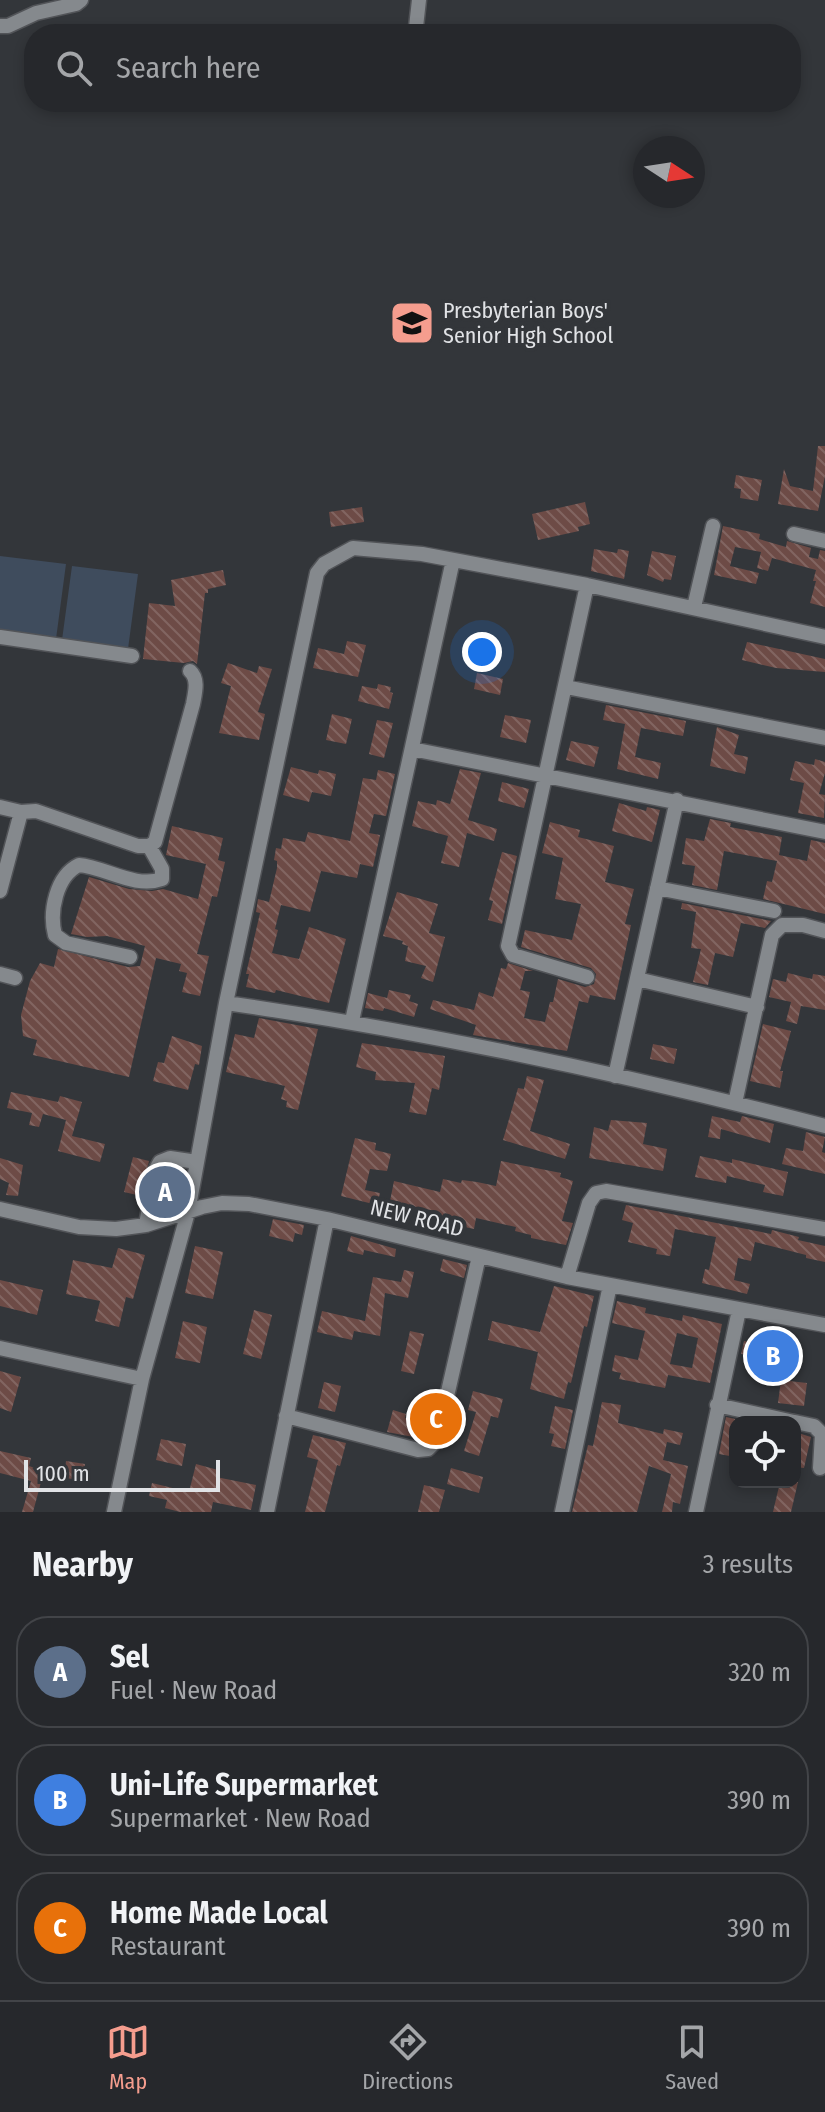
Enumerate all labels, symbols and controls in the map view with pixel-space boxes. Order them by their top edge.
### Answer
search box [24,24,801,112]
icon: search [52,46,96,90]
text: Search here [116,50,261,86]
north arrow [633,136,705,208]
place label: Presbyterian Boys' Senior High School [443,297,613,349]
school or university icon: Presbyterian Boys' Senior High School [388,299,436,347]
your location [462,632,502,672]
pin: A [139,1162,191,1222]
street label: NEW ROAD [368,1193,466,1243]
pin: B [747,1326,799,1386]
pin: C [410,1389,462,1449]
map controls [729,1416,801,1488]
button: locate [729,1416,801,1488]
scale bar [24,1456,220,1492]
text: 100 m [36,1460,90,1487]
text: Nearby [32,1544,133,1585]
text: 3 results [703,1549,793,1580]
text: Sel [110,1639,149,1675]
text: A [53,1657,67,1688]
text: 320 m [728,1657,791,1688]
text: Fuel · New Road [110,1675,277,1706]
text: Uni-Life Supermarket [110,1767,378,1803]
text: B [53,1785,67,1816]
text: 390 m [727,1785,791,1816]
text: Supermarket · New Road [110,1803,371,1834]
text: Home Made Local [110,1895,328,1931]
text: C [53,1913,67,1944]
text: 390 m [727,1913,791,1944]
text: Restaurant [110,1931,226,1962]
tab: Map [106,2020,150,2095]
tab: Directions [362,2020,453,2095]
tab: Saved [665,2020,719,2095]

